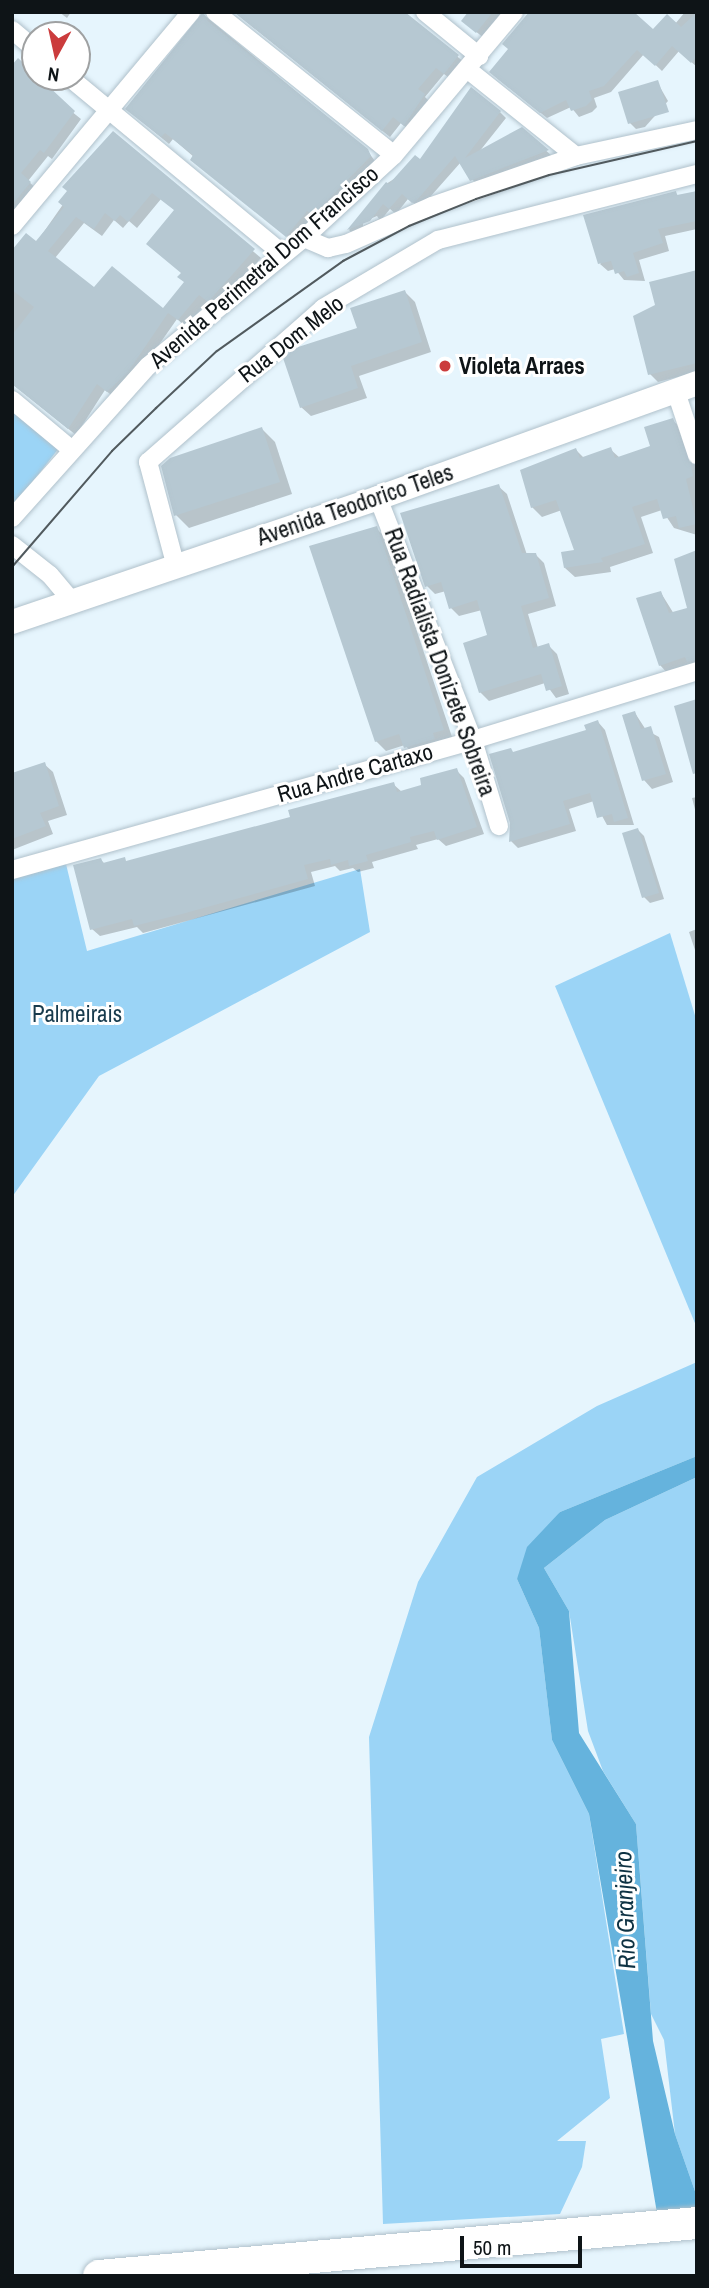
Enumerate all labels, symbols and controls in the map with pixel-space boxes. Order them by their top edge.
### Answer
north arrow [21,21,91,91]
text: N [46,61,61,88]
street label: Avenida Perimetral Dom Francisco [144,160,384,374]
street label: Rua Dom Melo [233,289,349,389]
place label: Violeta Arraes [459,352,586,380]
marker: Violeta Arraes [437,358,453,374]
street label: Avenida Teodorico Teles [253,458,457,552]
street label: Rua Radialista Donizete Sobreira [379,524,501,800]
street label: Rua Andre Cartaxo [274,737,436,809]
park label: Palmeirais [32,1000,122,1028]
water label: Rio Granjeiro [609,1850,641,1970]
scale bar [464,2222,586,2266]
text: 50 m [473,2233,511,2262]

